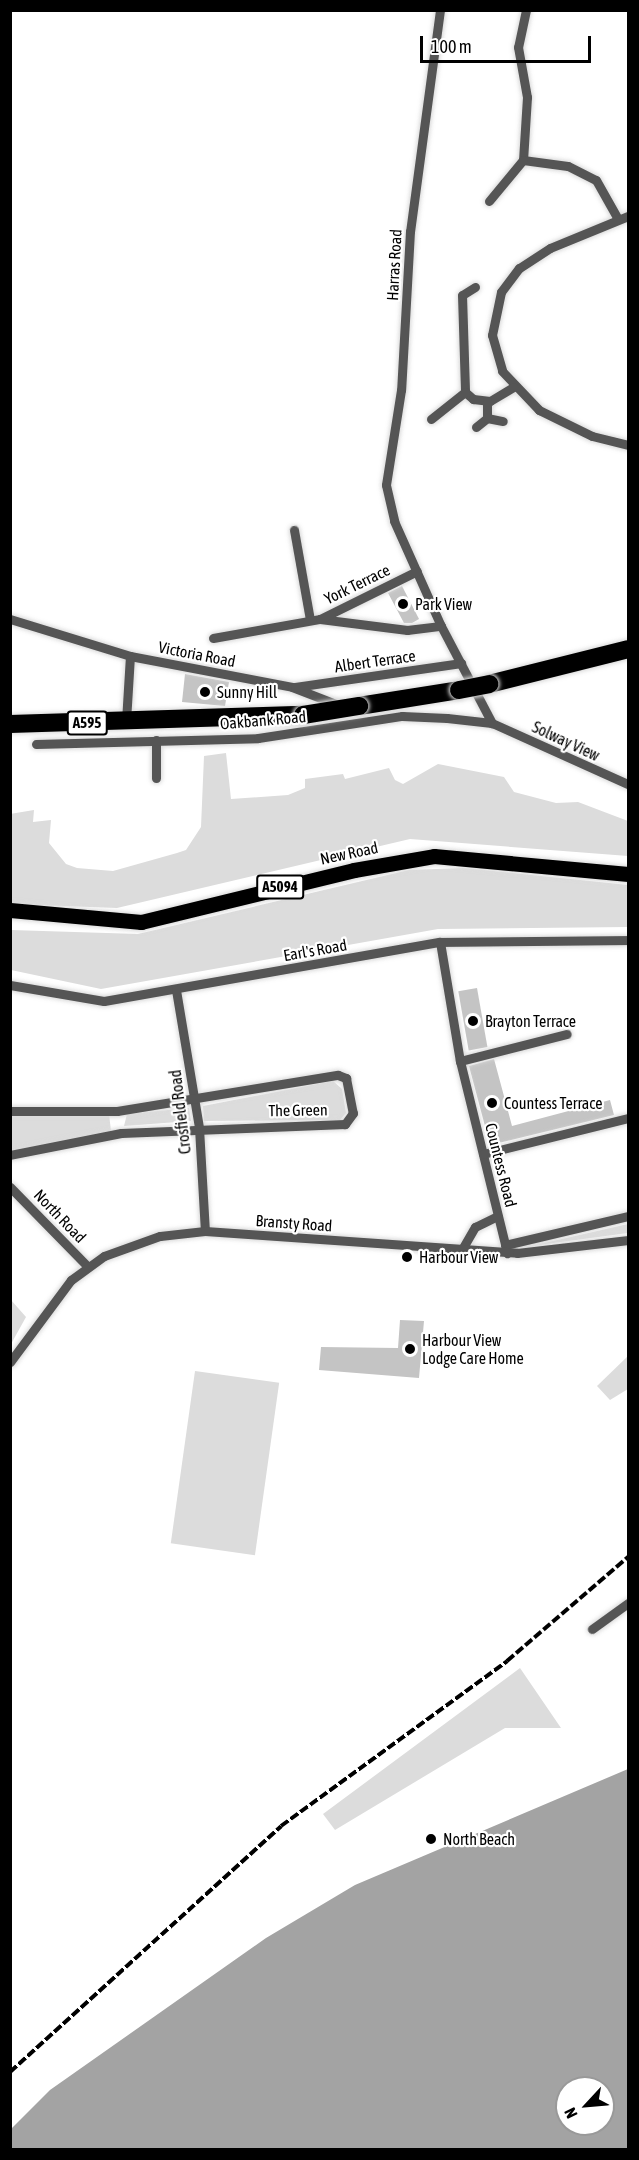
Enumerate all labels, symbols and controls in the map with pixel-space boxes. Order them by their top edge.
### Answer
scale bar [423,24,594,62]
text: 100 m [431,36,472,57]
street label: Harras Road [383,229,405,301]
street label: York Terrace [321,560,393,608]
place label: Park View [415,594,472,614]
marker: Park View [396,597,410,611]
street label: Victoria Road [157,637,237,671]
street label: Albert Terrace [333,646,417,676]
place label: Sunny Hill [217,682,277,702]
marker: Sunny Hill [198,685,212,699]
street label: Oakbank Road [219,707,307,733]
road number: A595 [66,711,108,735]
street label: Solway View [529,717,603,765]
street label: New Road [318,837,380,869]
road number: A5094 [256,875,304,899]
street label: Earl's Road [282,935,348,965]
place label: Brayton Terrace [485,1011,576,1031]
marker: Brayton Terrace [466,1014,480,1028]
street label: Crosfield Road [165,1069,195,1155]
place label: Countess Terrace [504,1093,602,1113]
marker: Countess Terrace [485,1096,499,1110]
street label: The Green [268,1100,328,1120]
street label: Countess Road [481,1121,521,1209]
street label: North Road [30,1185,90,1247]
street label: Bransty Road [255,1211,333,1235]
place label: Harbour View [419,1247,498,1267]
marker: Harbour View [400,1250,414,1264]
place label: Harbour View Lodge Care Home [422,1330,524,1368]
marker: Harbour View Lodge Care Home [403,1342,417,1356]
place label: North Beach [443,1829,515,1849]
marker: North Beach [424,1832,438,1846]
north arrow [555,2076,615,2136]
text: N [560,2105,581,2121]

